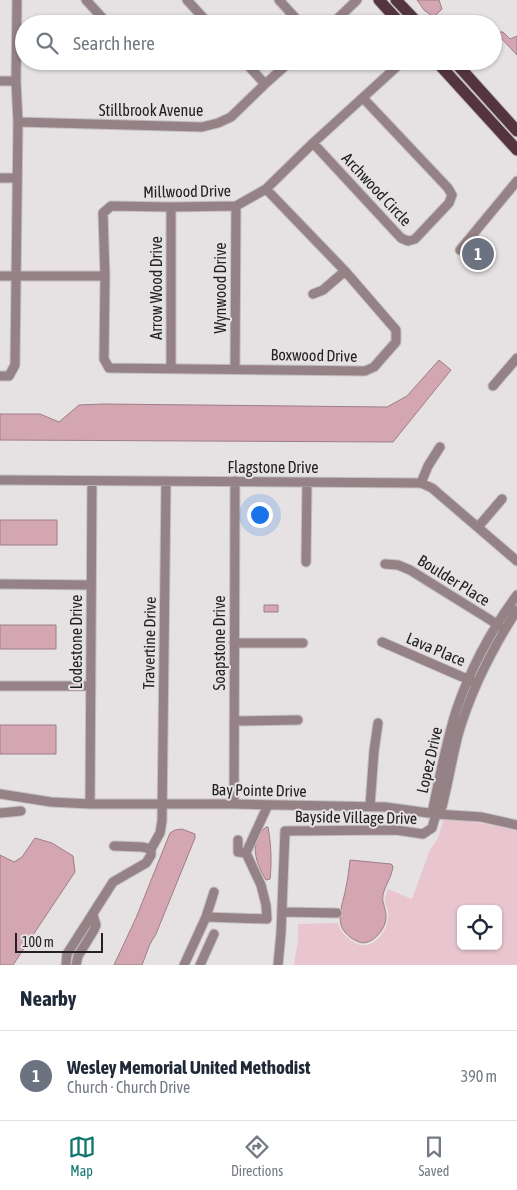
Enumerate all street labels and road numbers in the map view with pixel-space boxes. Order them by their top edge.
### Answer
street label: Stillbrook Avenue [99,101,203,119]
street label: Archwood Circle [339,149,415,229]
street label: Millwood Drive [143,181,231,201]
street label: Arrow Wood Drive [147,236,165,340]
street label: Wynwood Drive [211,242,230,334]
street label: Boxwood Drive [271,345,357,365]
street label: Flagstone Drive [228,458,318,477]
street label: Boulder Place [415,551,493,609]
street label: Lodestone Drive [67,595,85,689]
street label: Soapstone Drive [210,595,229,691]
street label: Travertine Drive [139,596,159,690]
street label: Lava Place [404,629,468,669]
street label: Lopez Drive [413,725,446,795]
street label: Bay Pointe Drive [211,780,307,801]
street label: Bayside Village Drive [295,807,417,828]

